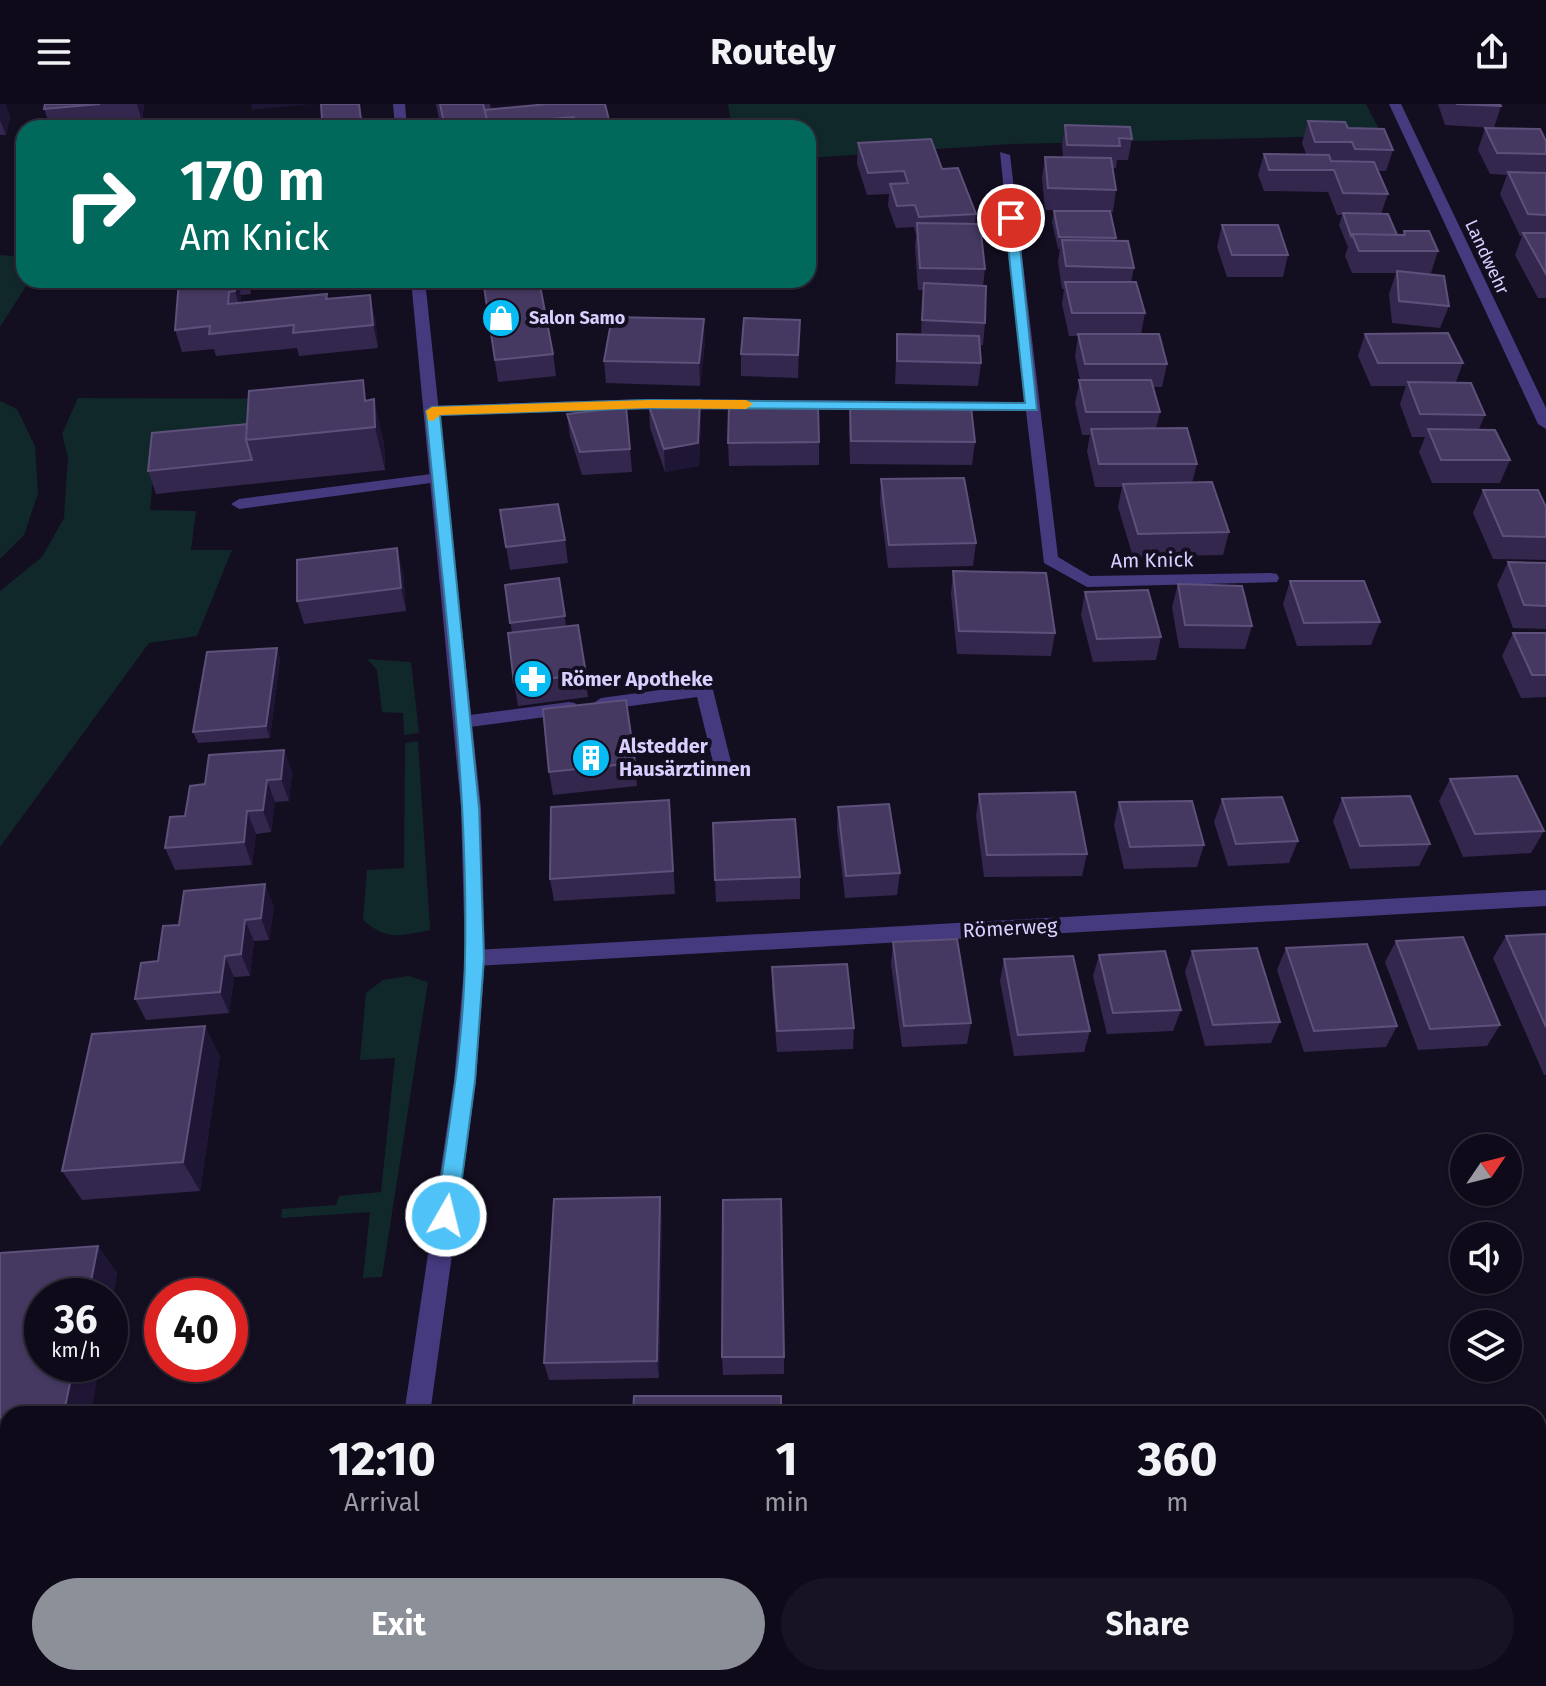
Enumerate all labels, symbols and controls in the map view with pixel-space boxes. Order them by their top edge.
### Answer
icon: menu [32,30,76,74]
text: Routely [710,30,836,74]
icon: share [1470,30,1514,74]
text: 170 m [180,148,325,215]
icon: right [48,152,152,256]
pin [977,184,1045,252]
icon: arrive [989,196,1033,240]
text: Am Knick [180,216,329,260]
street label: Landwehr [1460,216,1514,298]
shop icon: Salon Samo [480,297,522,339]
place label: Salon Samo [529,307,625,329]
street label: Am Knick [1110,547,1194,573]
pharmacy icon: Römer Apotheke [512,658,554,700]
place label: Römer Apotheke [561,667,713,691]
place label: Alstedder Hausärztinnen [618,734,751,781]
building icon: Alstedder Hausärztinnen [570,737,612,779]
street label: Römerweg [962,914,1059,942]
north arrow [1450,1134,1522,1206]
map controls [1450,1134,1522,1382]
position arrow [404,1174,488,1258]
button: sound [1450,1222,1522,1294]
speed limit sign: 40 [144,1278,248,1382]
text: 36 [54,1296,98,1344]
button: layers [1450,1310,1522,1382]
text: km/h [51,1338,101,1362]
text: 12:10 [328,1430,436,1488]
text: 1 [775,1430,798,1488]
text: 360 [1137,1430,1218,1488]
text: Arrival [344,1487,420,1518]
text: min [764,1487,809,1518]
text: m [1166,1487,1189,1518]
button: Exit [32,1578,765,1670]
button: Share [781,1578,1514,1670]

